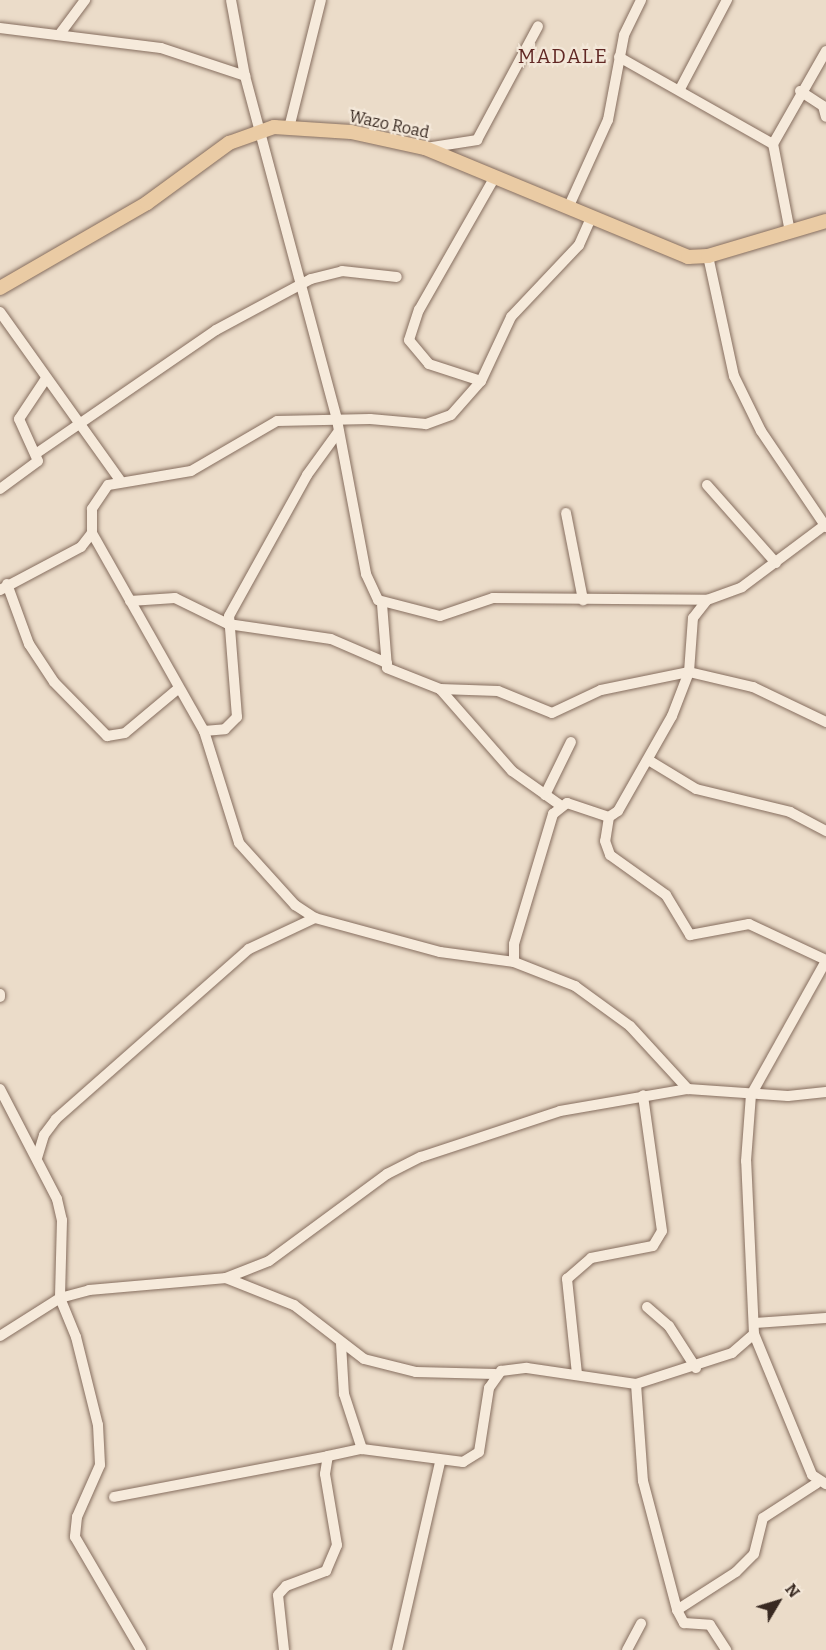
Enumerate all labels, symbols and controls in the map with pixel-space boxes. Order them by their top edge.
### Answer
district label: MADALE [518,44,608,68]
street label: Wazo Road [347,107,431,143]
north arrow [748,1572,808,1632]
text: N [781,1580,804,1601]

